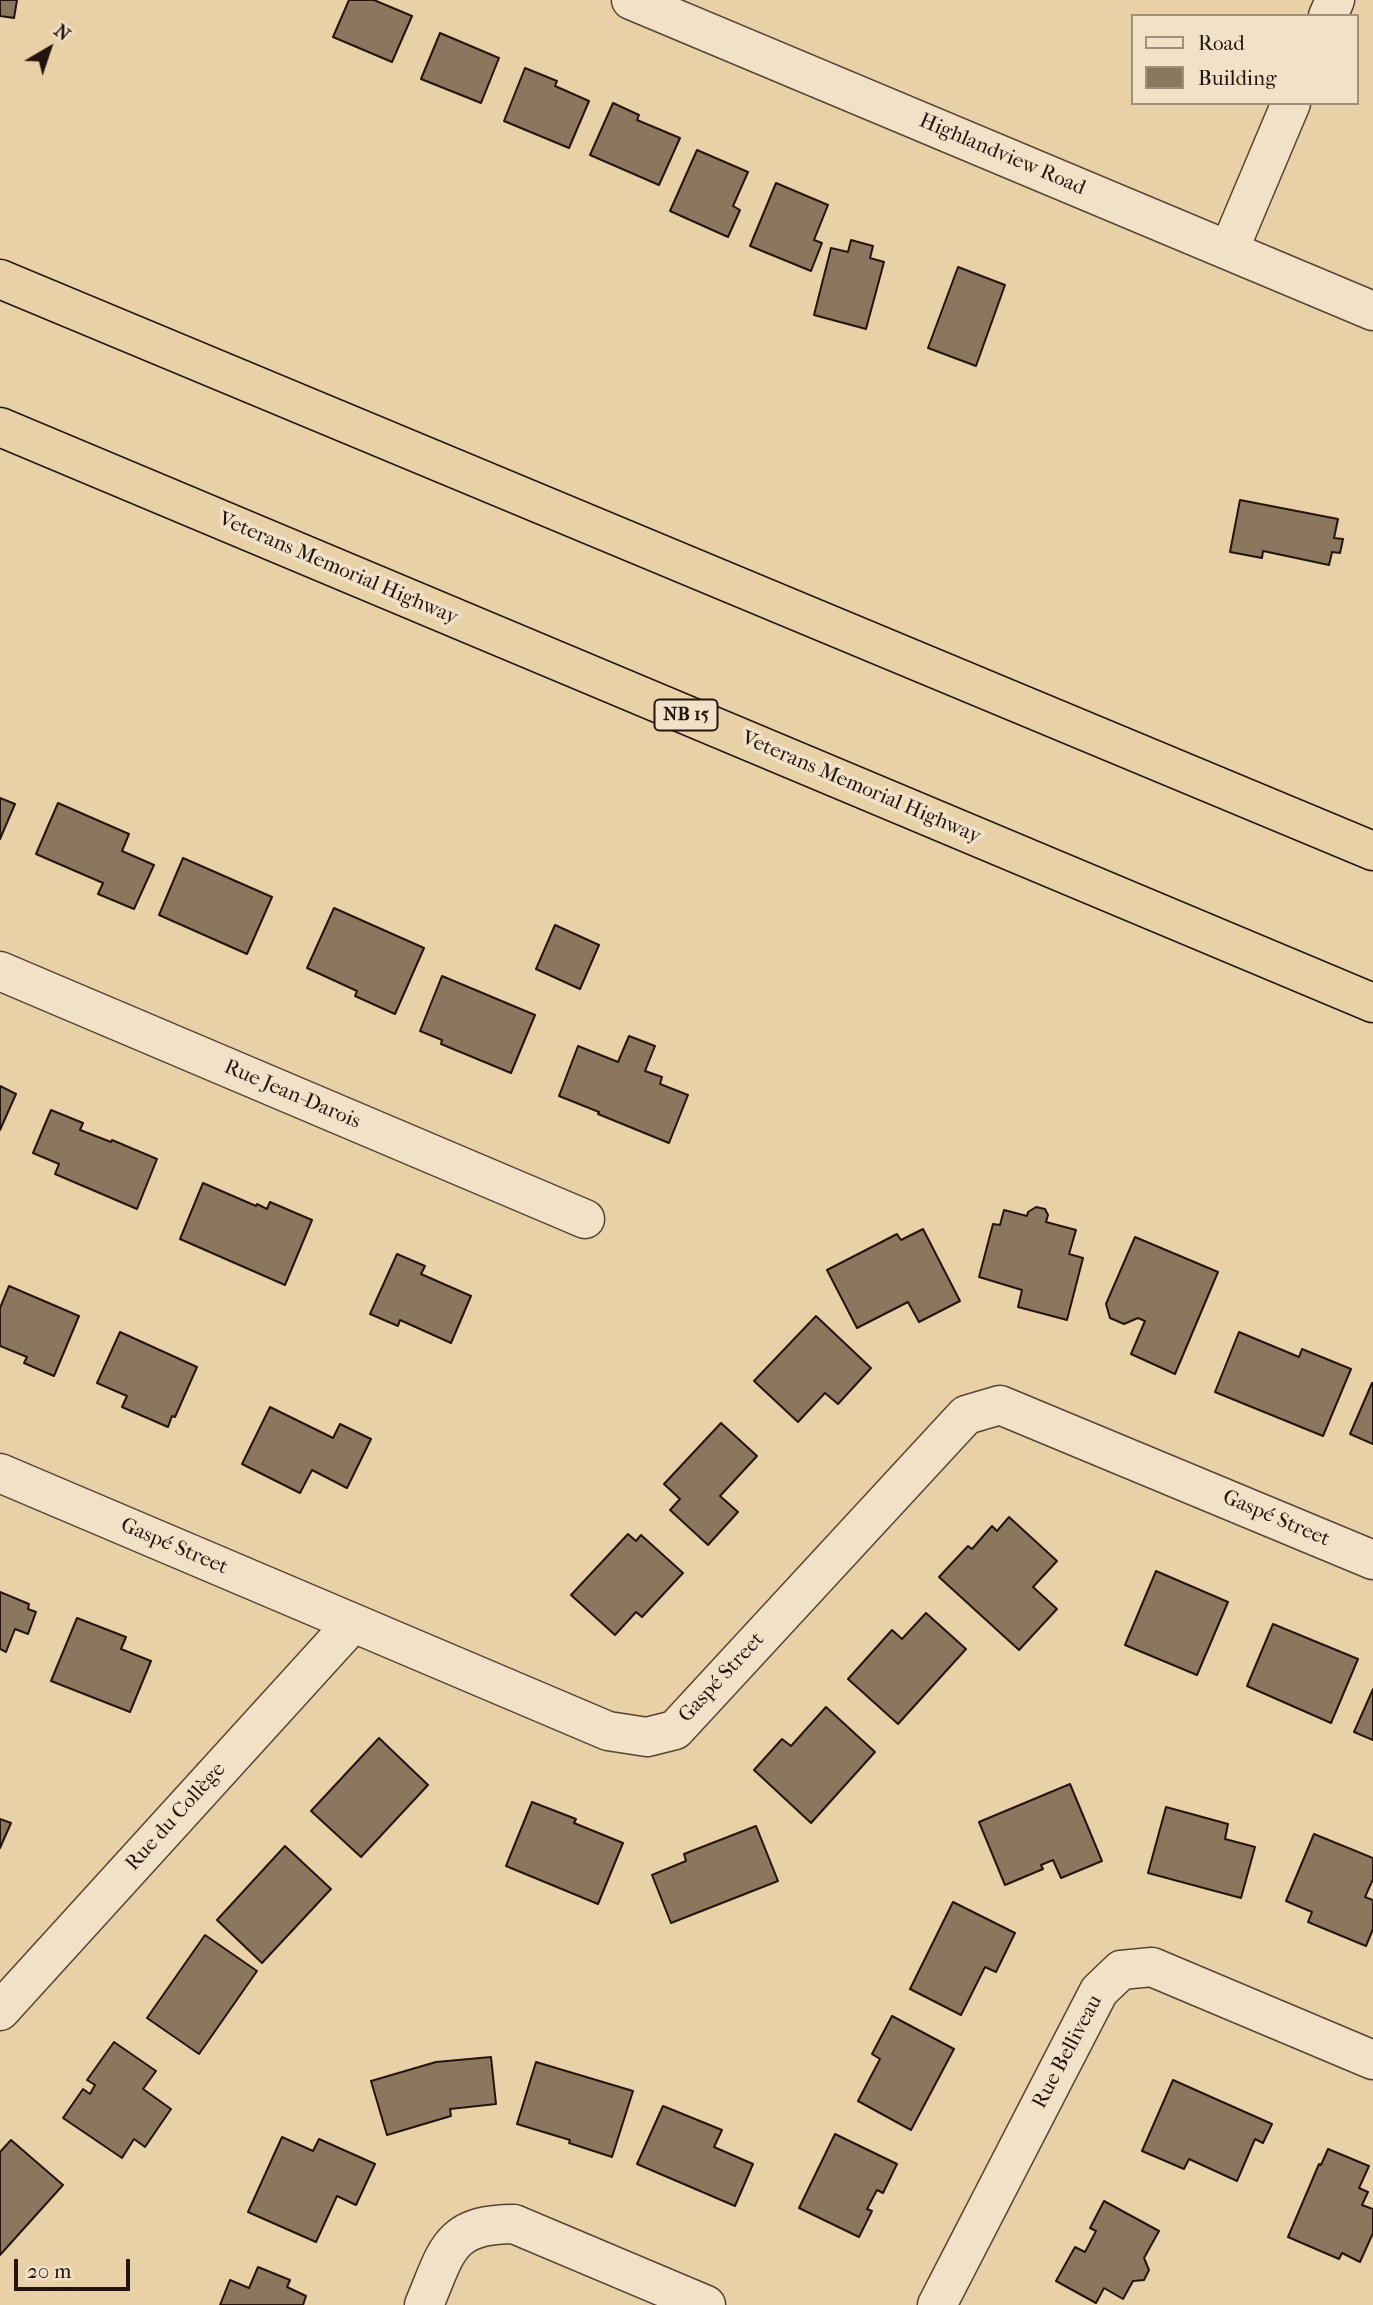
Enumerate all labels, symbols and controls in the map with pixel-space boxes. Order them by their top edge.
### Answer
north arrow [14,14,84,84]
legend [1132,14,1359,105]
text: N [50,20,75,46]
text: Road [1198,31,1245,55]
text: Building [1198,66,1276,90]
street label: Highlandview Road [915,109,1089,201]
street label: Veterans Memorial Highway [215,507,461,631]
road number: NB 15 [654,700,718,730]
street label: Veterans Memorial Highway [738,726,984,850]
street label: Rue Jean-Darois [220,1055,364,1135]
street label: Gaspé Street [1219,1485,1333,1553]
street label: Gaspé Street [117,1513,231,1581]
street label: Gaspé Street [674,1628,770,1728]
street label: Rue du Collège [121,1758,231,1876]
street label: Rue Belliveau [1028,1991,1108,2113]
scale bar [18,2246,133,2290]
text: 20 m [27,2259,71,2283]

